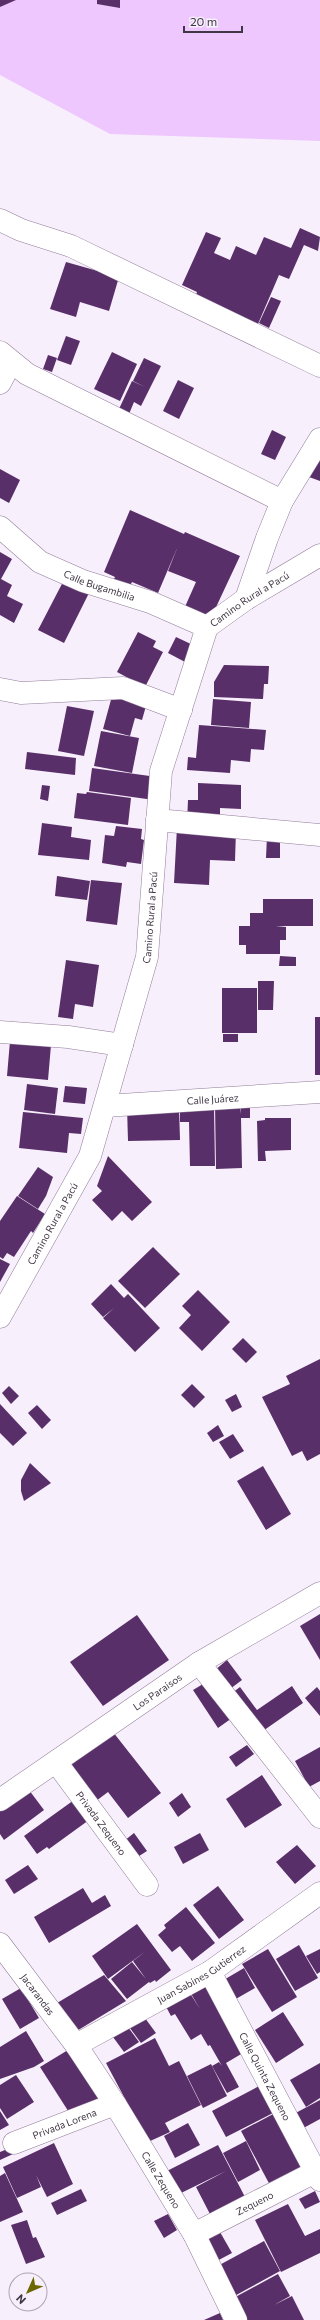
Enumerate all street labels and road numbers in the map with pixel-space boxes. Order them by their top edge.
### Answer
street label: Calle Bugambilia [62,567,136,603]
street label: Camino Rural a Pacú [207,569,291,629]
street label: Camino Rural a Pacú [139,871,159,965]
street label: Calle Juárez [186,1091,239,1107]
street label: Camino Rural a Pacú [24,1180,80,1267]
street label: Los Paraisos [131,1671,184,1713]
street label: Privada Zequeno [74,1789,129,1857]
street label: Juan Sabines Gutierrez [155,1943,248,2006]
street label: Jacarandas [18,1971,58,2018]
street label: Calle Quinta Zequeno [237,2030,293,2123]
street label: Privada Lorena [31,2106,98,2141]
street label: Calle Zequeno [139,2149,183,2211]
street label: Zequeno [234,2188,275,2218]

